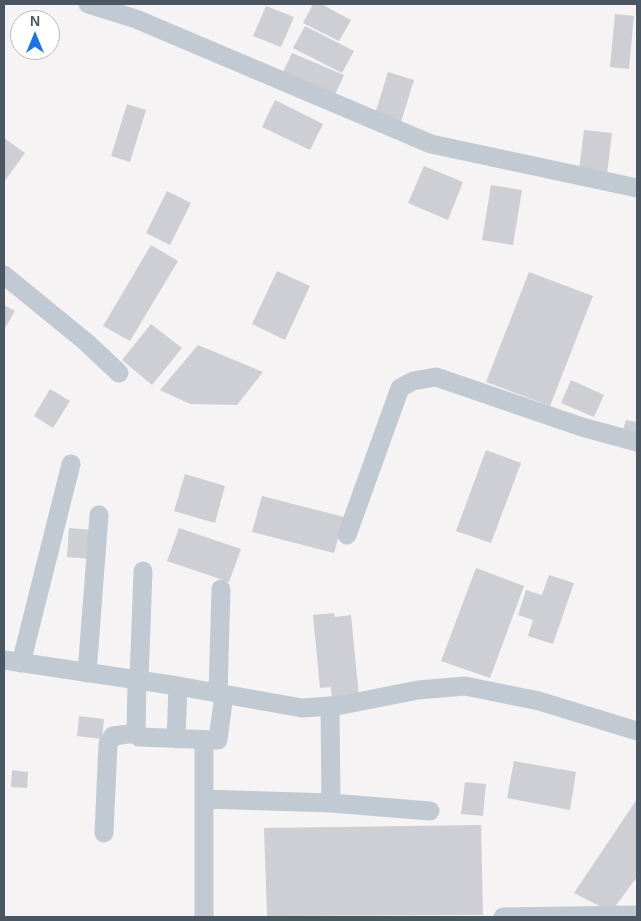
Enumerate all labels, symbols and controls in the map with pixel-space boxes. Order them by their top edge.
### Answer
north arrow [10,10,60,60]
text: N [30,13,40,29]

